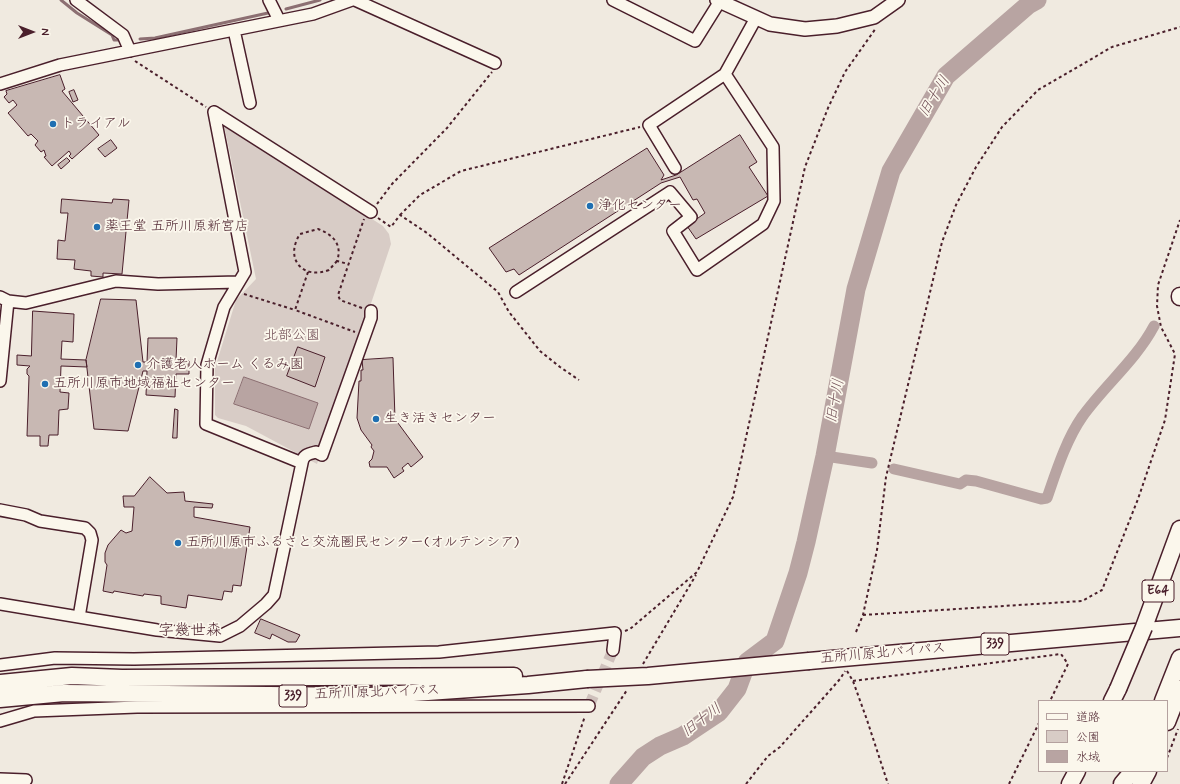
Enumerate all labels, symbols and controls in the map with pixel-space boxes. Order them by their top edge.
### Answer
north arrow [12,12,52,52]
text: N [37,28,51,36]
water label: 旧十川 [915,73,955,121]
place label: トライアル [61,116,131,132]
marker: トライアル [48,119,58,129]
place label: 浄化センター [598,198,682,214]
marker: 浄化センター [585,201,595,211]
place label: 薬王堂 五所川原新宮店 [105,219,249,235]
marker: 薬王堂 五所川原新宮店 [92,222,102,232]
park label: 北部公園 [264,328,320,344]
place label: 介護老人ホーム くるみ園 [146,357,304,373]
marker: 介護老人ホーム くるみ園 [133,360,143,370]
place label: 五所川原市地域福祉センター [53,376,235,392]
water label: 旧十川 [823,377,849,425]
marker: 五所川原市地域福祉センター [40,379,50,389]
place label: 生き活きセンター [384,411,496,427]
marker: 生き活きセンター [371,414,381,424]
place label: 五所川原市ふるさと交流圏民センター(オルテンシア) [186,535,519,551]
marker: 五所川原市ふるさと交流圏民センター(オルテンシア) [173,538,183,548]
road number: E64 [1142,580,1174,602]
district label: 字幾世森 [158,622,222,642]
road number: 339 [981,633,1009,655]
street label: 五所川原北バイパス [820,640,946,668]
street label: 五所川原北バイパス [314,682,440,704]
road number: 339 [279,685,307,707]
water label: 旧十川 [679,700,725,742]
legend [1038,700,1168,772]
text: 道路 [1076,710,1100,726]
text: 公園 [1076,730,1100,746]
text: 水域 [1076,750,1100,766]

